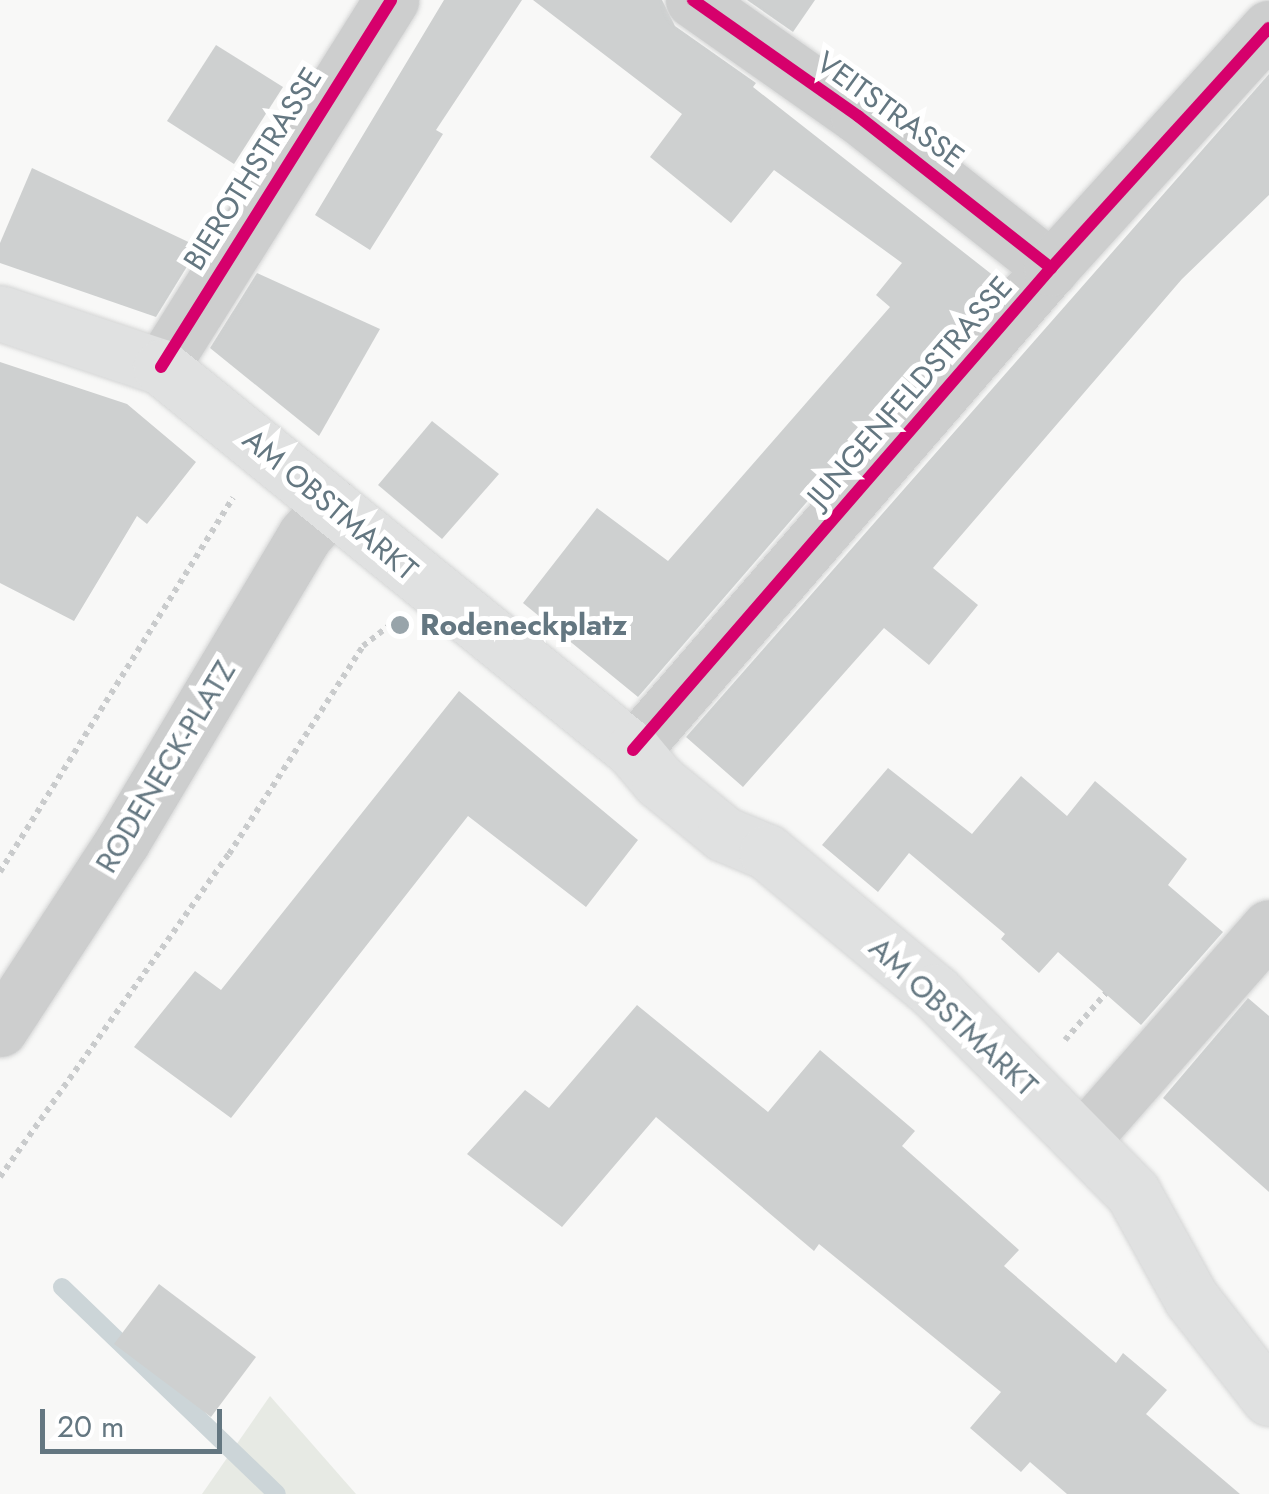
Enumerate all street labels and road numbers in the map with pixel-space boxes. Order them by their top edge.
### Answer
street label: VEITSTRASSE [809,44,971,176]
street label: BIEROTHSTRASSE [176,61,330,277]
street label: JUNGENFELDSTRASSE [800,269,1020,515]
street label: AM OBSTMARKT [235,422,425,588]
street label: RODENECK-PLATZ [89,655,243,879]
street label: AM OBSTMARKT [862,930,1044,1104]

